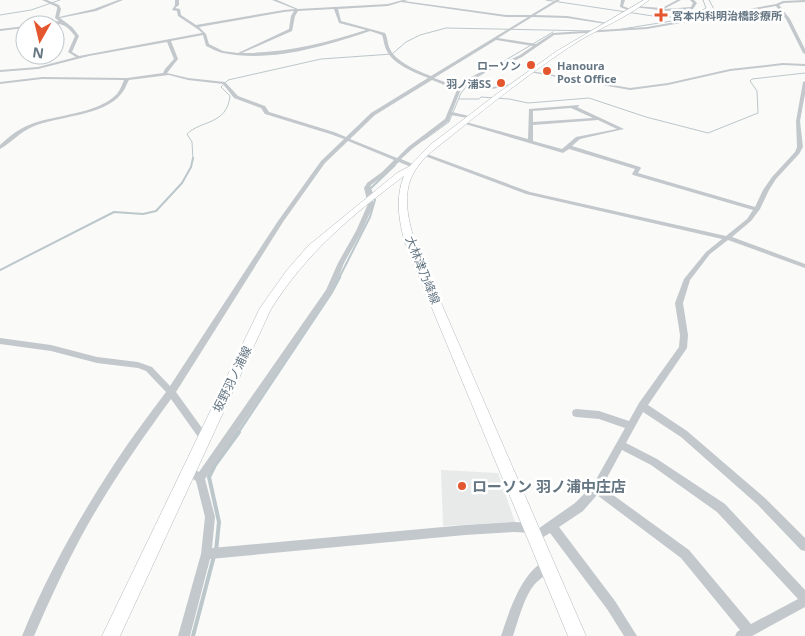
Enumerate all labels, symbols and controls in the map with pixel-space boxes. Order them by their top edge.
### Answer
marker: 宮本内科明治橋診療所 [654,8,668,22]
place label: 宮本内科明治橋診療所 [672,8,782,23]
north arrow [15,15,65,65]
text: N [31,43,45,64]
place label: ローソン [477,58,521,73]
place label: Hanoura Post Office [557,58,617,86]
marker: ローソン [525,59,537,71]
marker: Hanoura Post Office [541,65,553,77]
place label: 羽ノ浦SS [446,76,491,91]
marker: 羽ノ浦SS [495,77,507,89]
street label: 大林津乃峰線 [402,233,444,307]
street label: 坂野羽ノ浦線 [209,343,255,415]
place label: ローソン 羽ノ浦中庄店 [472,476,626,496]
marker: ローソン 羽ノ浦中庄店 [456,480,468,492]

